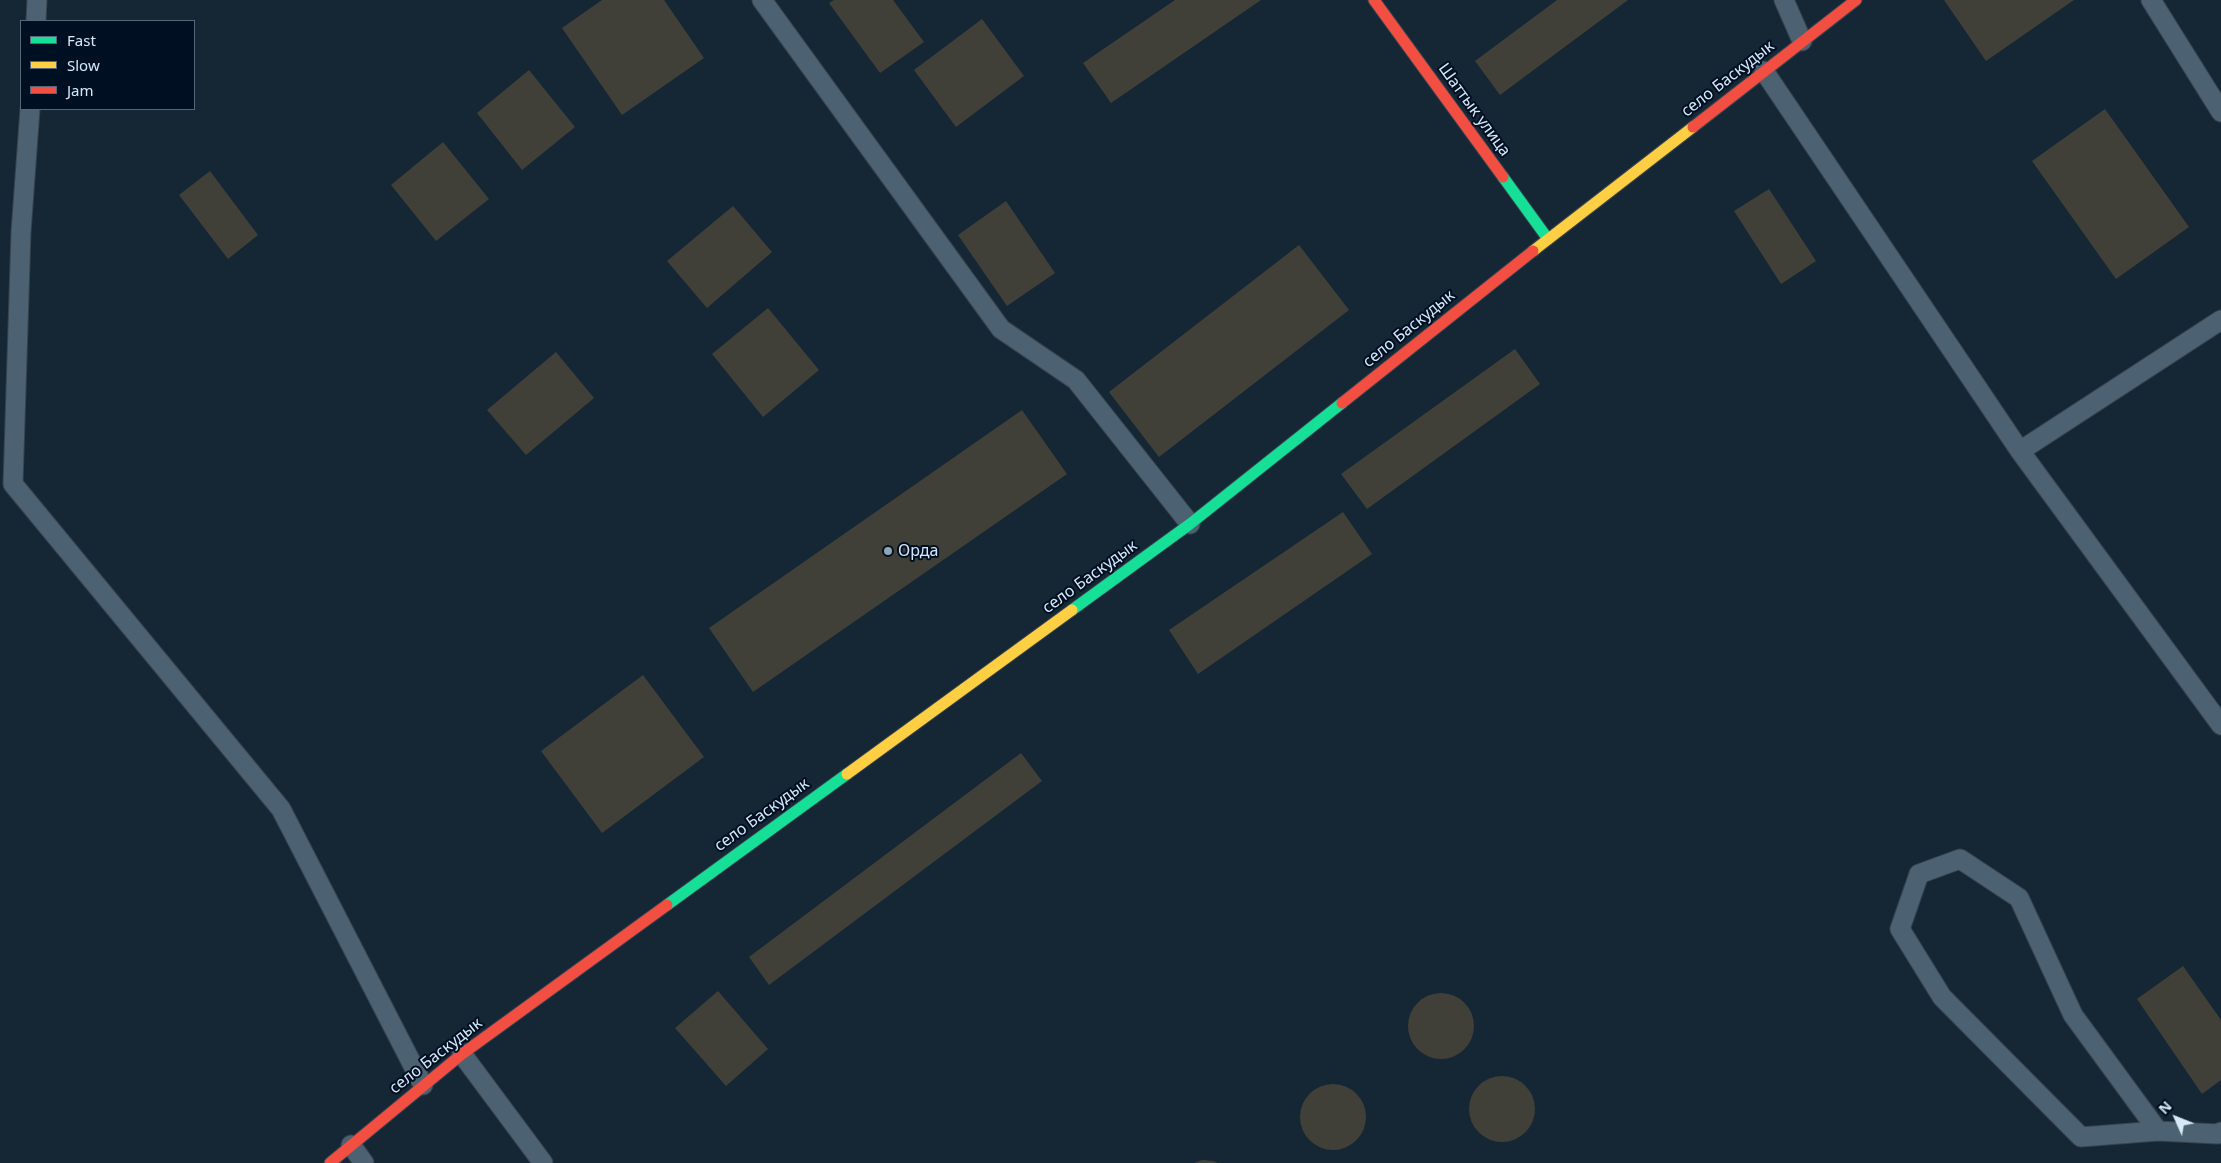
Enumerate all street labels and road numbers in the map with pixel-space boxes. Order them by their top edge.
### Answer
street label: село Баскудык [1678,37,1778,121]
street label: Шаттык улица [1434,60,1514,160]
street label: село Баскудык [1359,286,1459,372]
street label: село Баскудык [1039,536,1141,618]
street label: село Баскудык [711,774,813,856]
street label: село Баскудык [386,1014,486,1098]

